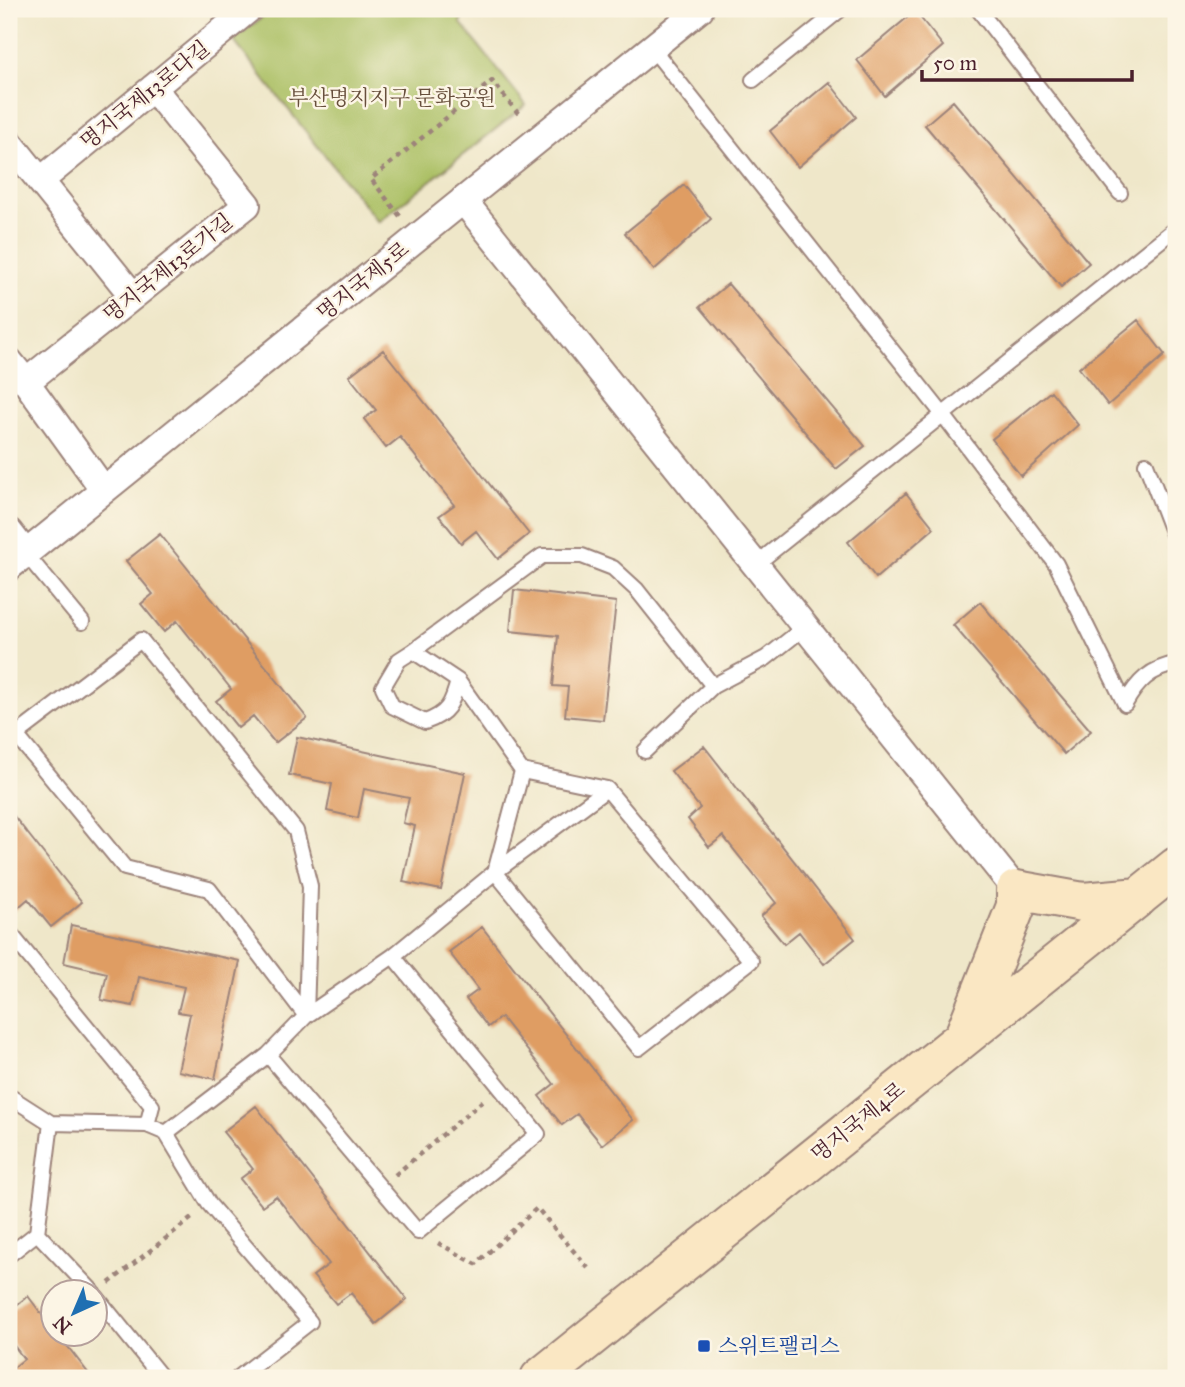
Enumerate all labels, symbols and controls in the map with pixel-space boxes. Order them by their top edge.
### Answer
street label: 명지국제13로다길 [75,35,215,155]
scale bar [922,38,1132,82]
text: 50 m [933,50,978,76]
park label: 부산명지지구 문화공원 [288,85,496,111]
street label: 명지국제13로가길 [98,208,238,328]
street label: 명지국제5로 [312,236,414,326]
street label: 명지국제4로 [806,1076,910,1168]
north arrow [38,1278,108,1348]
text: N [49,1311,76,1339]
place label: 스위트팰리스 [718,1333,840,1359]
marker: 스위트팰리스 [696,1338,712,1354]

